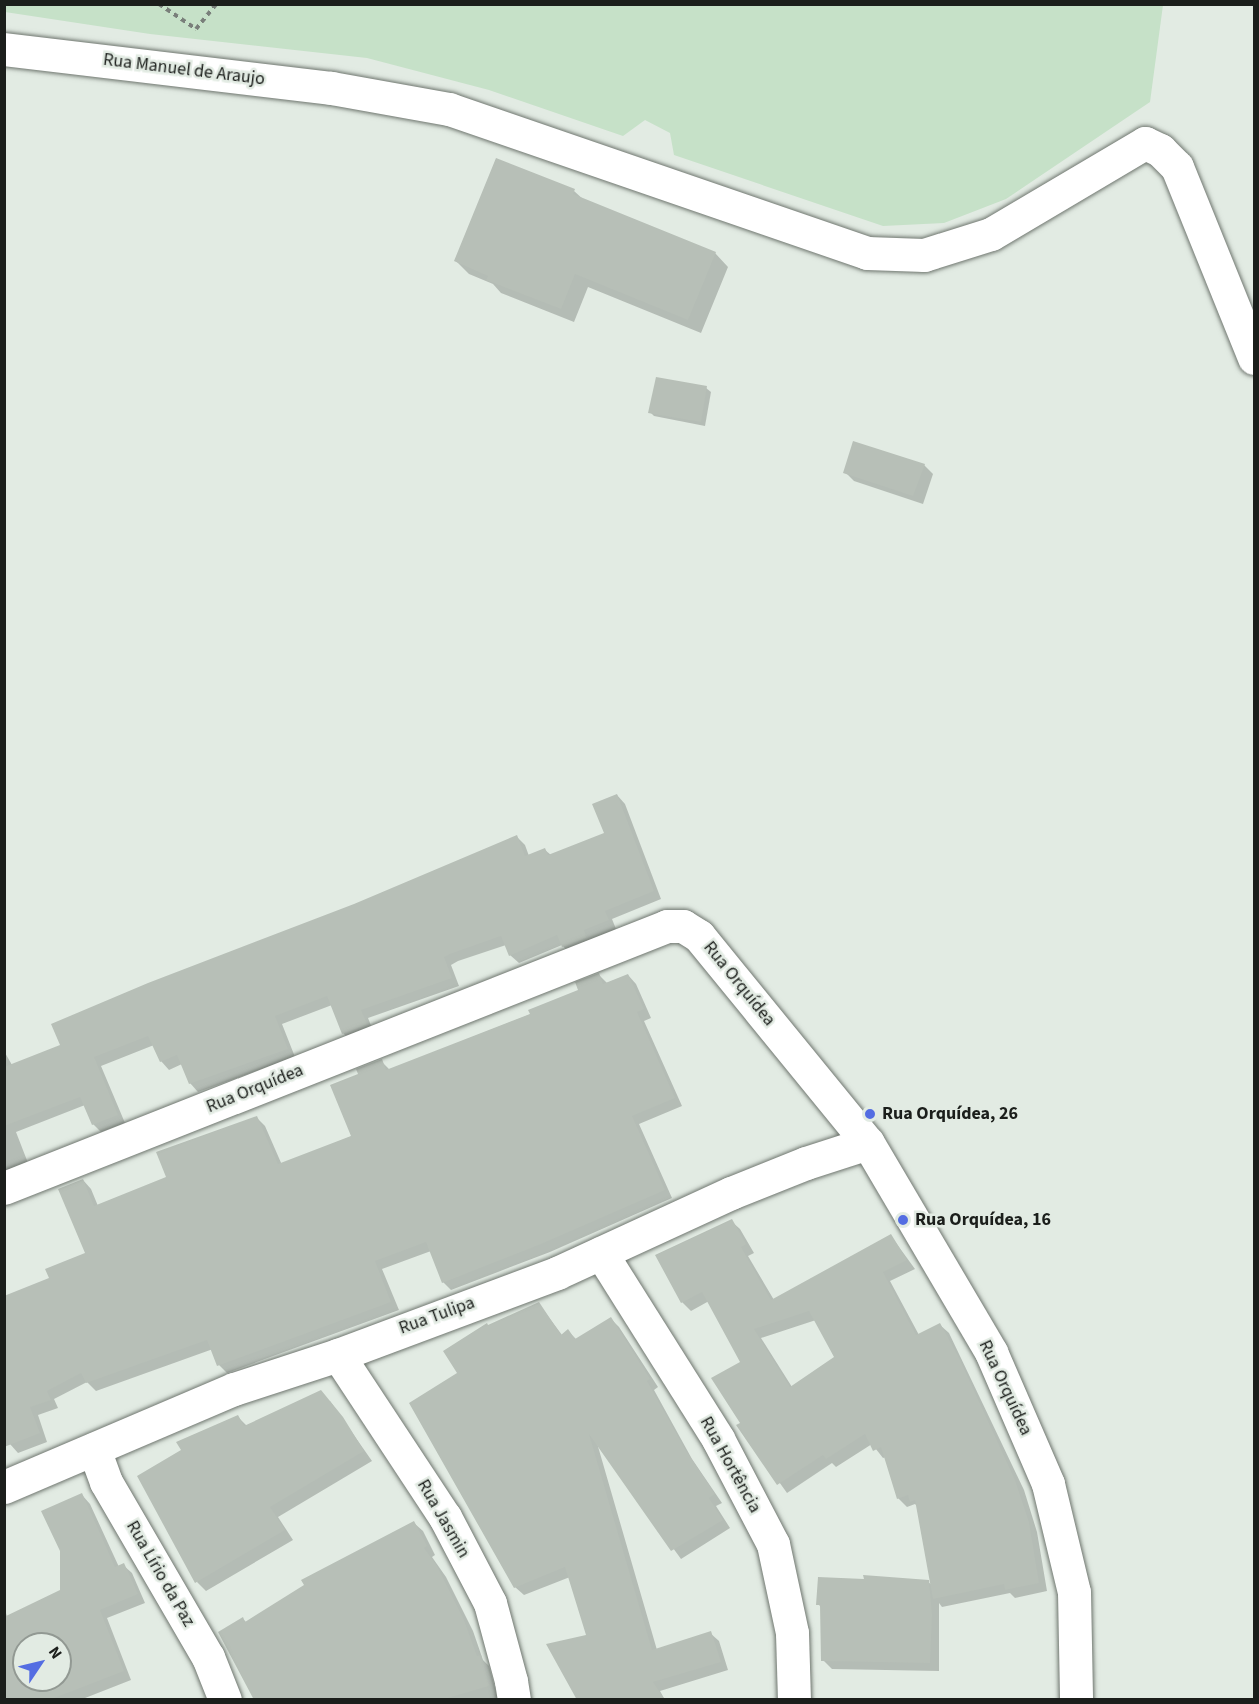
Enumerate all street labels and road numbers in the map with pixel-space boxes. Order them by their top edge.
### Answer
street label: Rua Manuel de Araujo [102,49,266,91]
street label: Rua Orquídea [698,937,780,1031]
street label: Rua Orquídea [203,1060,307,1118]
street label: Rua Tulipa [396,1292,478,1340]
street label: Rua Orquídea [974,1337,1036,1439]
street label: Rua Hortência [695,1413,765,1517]
street label: Rua Jasmin [412,1476,474,1562]
street label: Rua Lírio da Paz [121,1517,199,1631]

